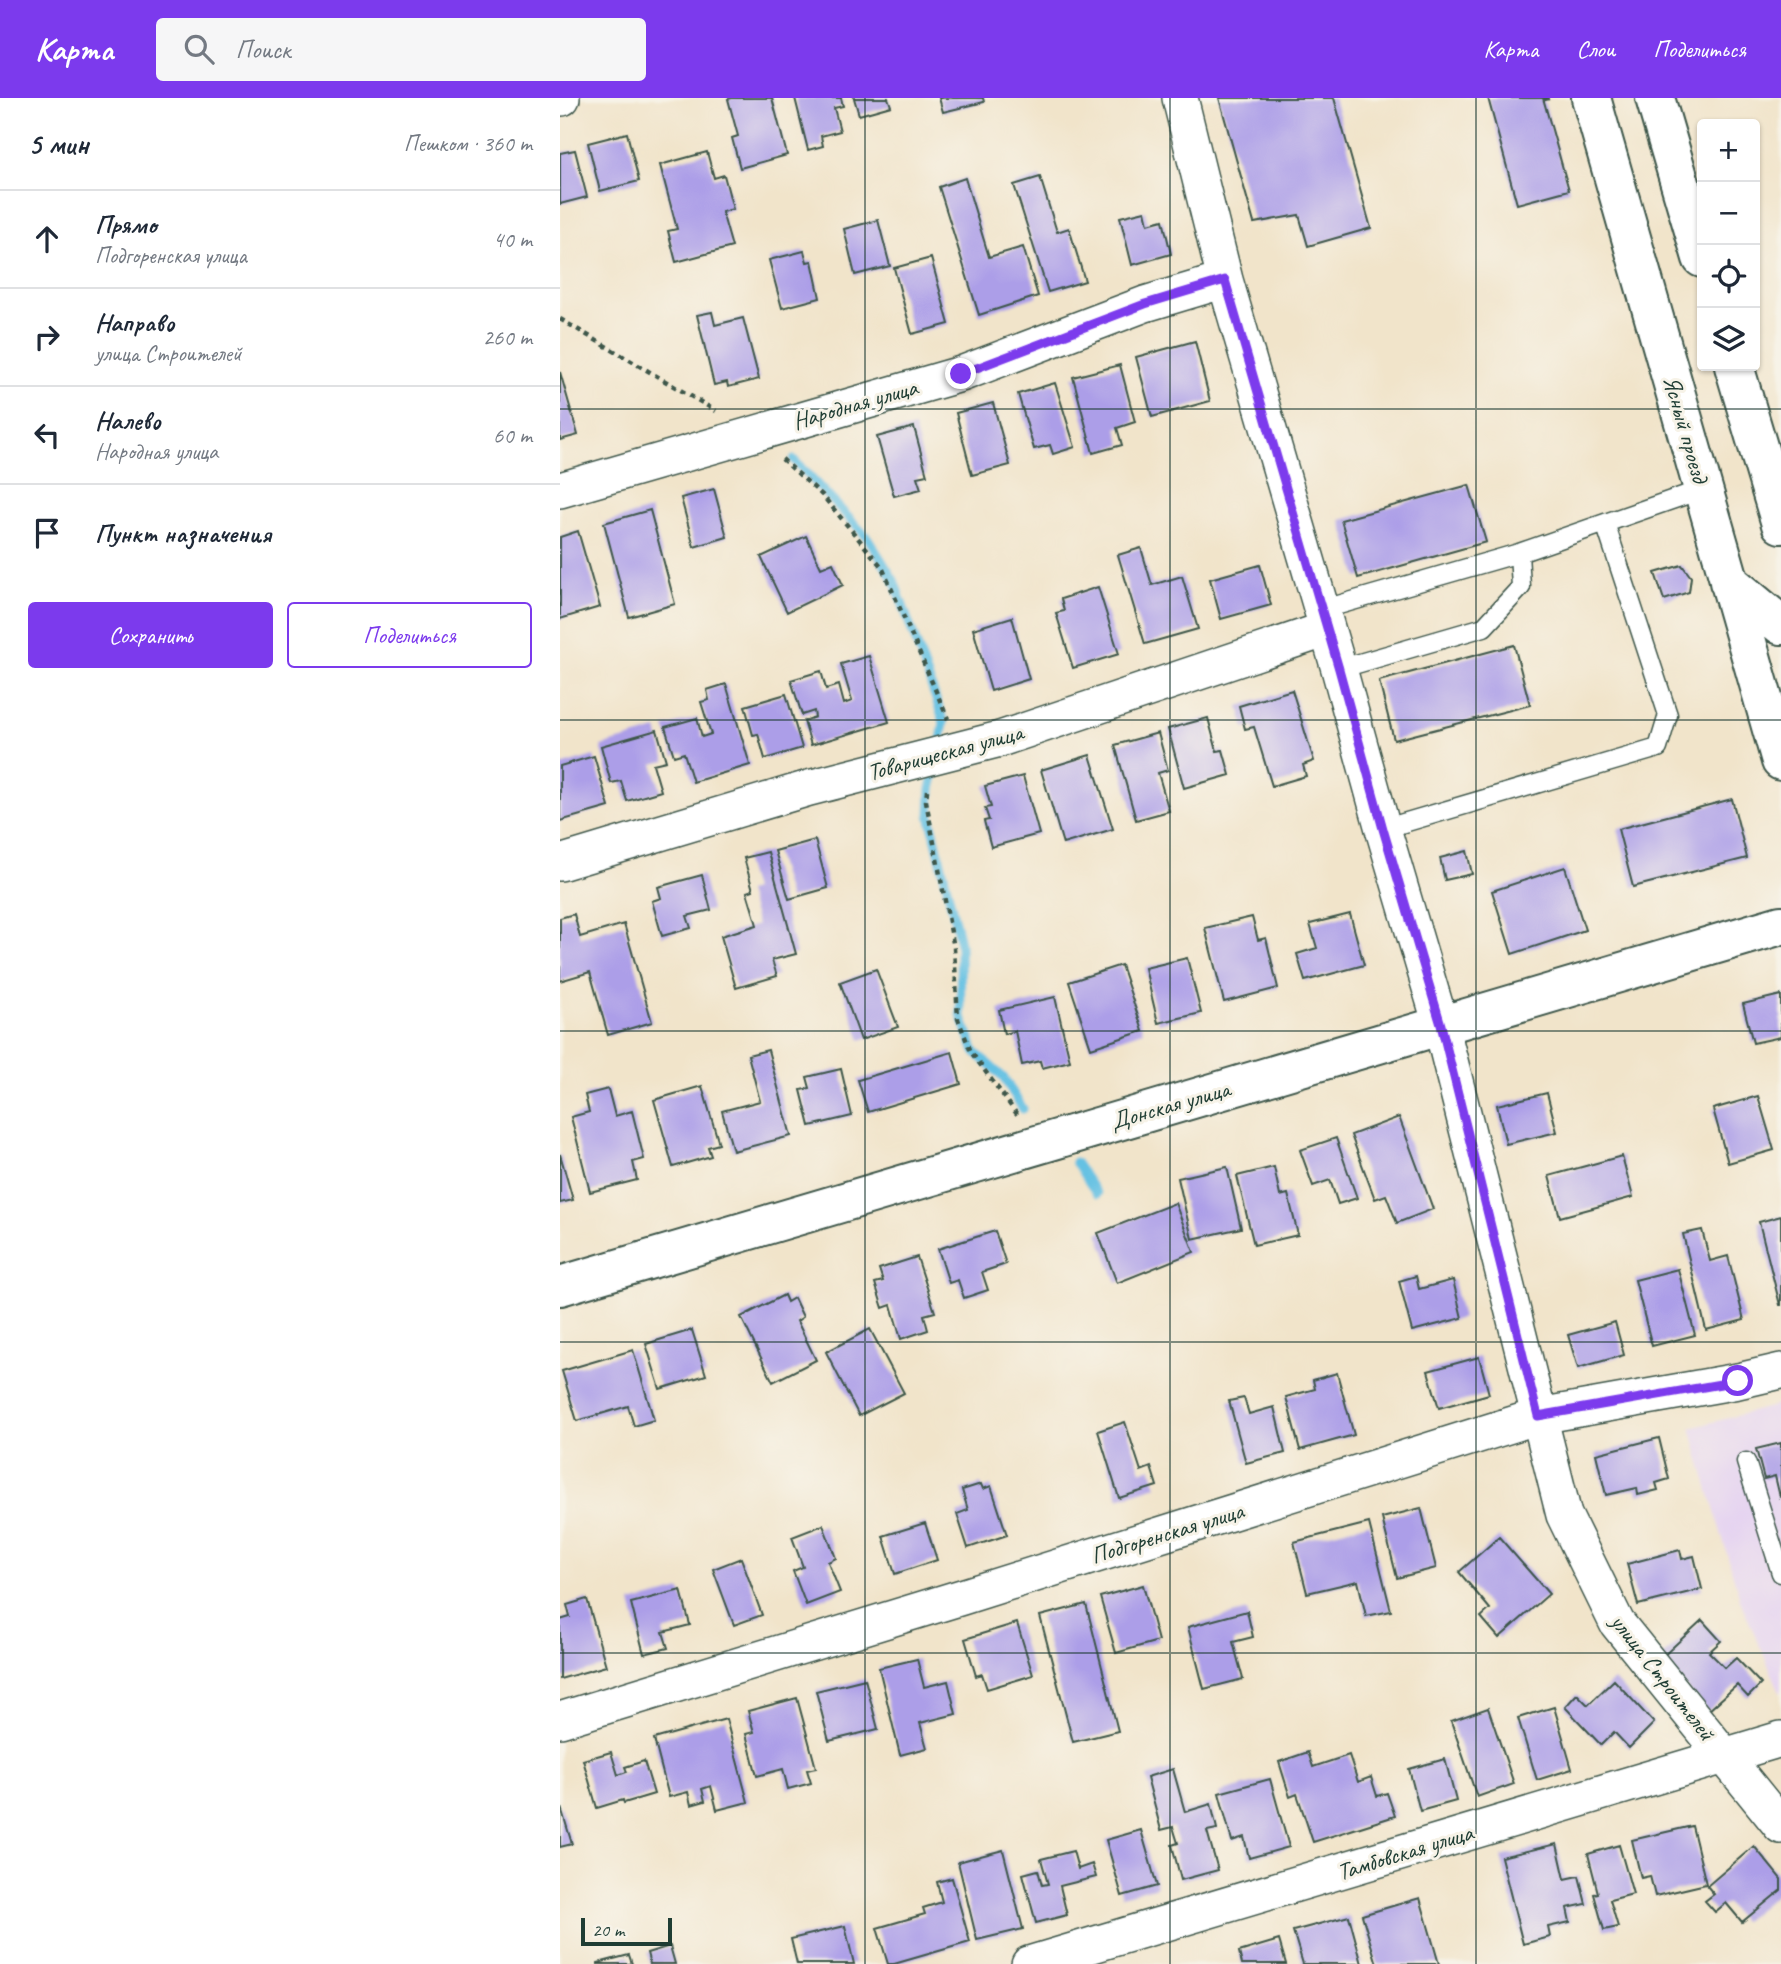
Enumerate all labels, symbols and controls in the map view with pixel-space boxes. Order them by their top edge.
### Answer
search box [156,18,646,81]
text: Карта [35,28,114,70]
icon: search [180,30,218,68]
text: Поиск [236,33,290,66]
text: Карта [1484,34,1538,64]
text: Слои [1576,34,1615,64]
text: Поделиться [1653,34,1746,64]
map controls [1697,119,1760,371]
button: + [1697,119,1760,182]
text: 5 мин [28,125,89,163]
text: Пешком · 360 m [404,129,532,158]
button: − [1697,182,1760,245]
text: Прямо [95,208,157,241]
icon: ahead [28,220,66,258]
text: 40 m [493,225,532,254]
text: Подгоренская улица [95,241,247,270]
button: locate [1697,245,1760,308]
text: Направо [95,306,174,339]
button: layers [1697,308,1760,371]
icon: right [28,318,66,356]
text: 260 m [483,323,532,352]
text: улица Строителей [95,339,242,368]
route end [945,358,976,389]
street label: Народная улица [789,371,922,436]
street label: Ясный проезд [1656,372,1716,488]
text: Налево [95,404,161,437]
icon: left [28,416,66,454]
text: 60 m [493,421,532,450]
text: Народная улица [95,437,218,466]
icon: arrive [28,514,66,552]
text: Пункт назначения [95,517,271,550]
button: Сохранить [28,602,273,668]
button: Поделиться [287,602,532,668]
street label: Товарищеская улица [864,716,1028,787]
street label: Донская улица [1107,1073,1235,1136]
route start [1722,1365,1753,1396]
street label: Подгоренская улица [1087,1495,1248,1570]
street label: улица Строителей [1603,1606,1723,1748]
street label: Тамбовская улица [1333,1817,1478,1887]
scale bar [581,1915,672,1947]
text: 20 m [592,1918,624,1942]

